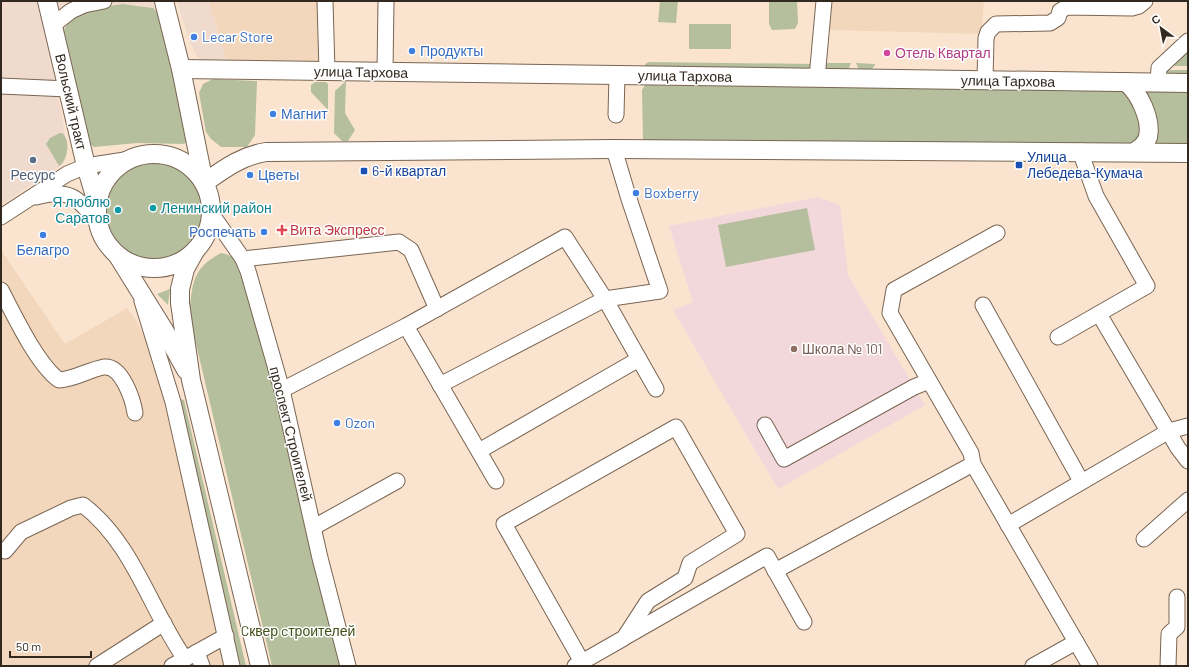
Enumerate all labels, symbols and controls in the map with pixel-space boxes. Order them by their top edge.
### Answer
north arrow [1141,8,1181,48]
text: С [1149,11,1162,27]
place label: Lecar Store [202,28,273,45]
marker: Lecar Store [189,32,199,42]
place label: Продукты [420,42,483,59]
place label: Отель Квартал [895,44,991,61]
marker: Продукты [407,46,417,56]
marker: Отель Квартал [882,48,892,58]
street label: Вольский тракт [52,52,91,152]
street label: улица Тархова [314,62,409,81]
street label: улица Тархова [638,66,733,85]
street label: улица Тархова [961,71,1056,90]
place label: Магнит [281,105,328,122]
marker: Магнит [268,109,278,119]
place label: Улица Лебедева-Кумача [1027,148,1143,181]
marker: Ресурс [28,155,38,165]
marker: Улица Лебедева-Кумача [1014,160,1024,170]
place label: 6-й квартал [372,162,446,179]
place label: Ресурс [10,166,56,183]
place label: Цветы [258,166,299,183]
marker: 6-й квартал [359,166,369,176]
marker: Цветы [245,170,255,180]
place label: Boxberry [644,184,700,201]
marker: Boxberry [631,188,641,198]
place label: Я люблю Саратов [52,193,110,226]
place label: Ленинский район [161,199,272,216]
marker: Ленинский район [148,203,158,213]
marker: Я люблю Саратов [113,205,123,215]
place label: Вита Экспресс [290,221,385,238]
place label: Роспечать [189,223,256,240]
marker: Вита Экспресс [277,225,287,235]
marker: Роспечать [259,227,269,237]
marker: Белагро [38,230,48,240]
place label: Белагро [16,241,70,258]
place label: Школа № 101 [802,340,882,357]
marker: Школа № 101 [789,344,799,354]
street label: проспект Строителей [267,365,316,503]
place label: Ozon [345,414,375,431]
marker: Ozon [332,418,342,428]
park label: Cквер cтроителей [241,622,355,639]
scale bar [10,633,91,659]
text: 50 m [16,639,41,653]

